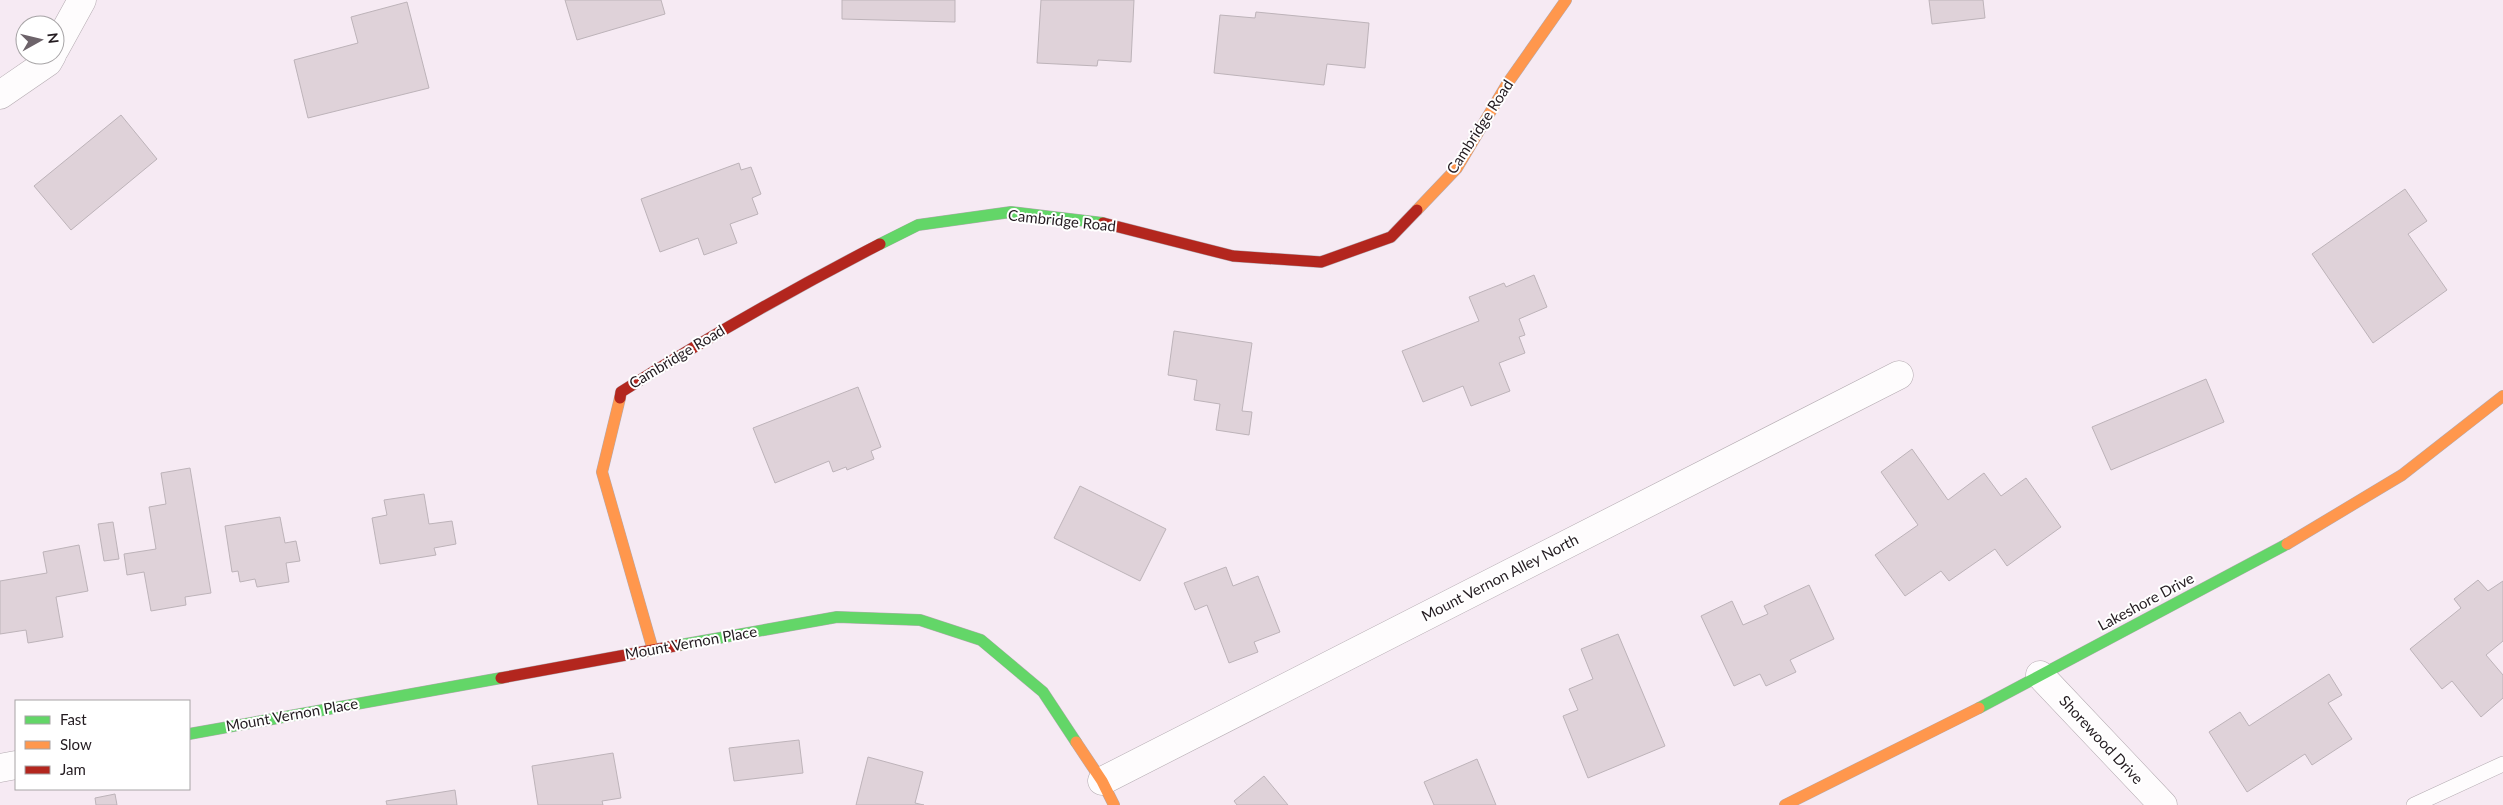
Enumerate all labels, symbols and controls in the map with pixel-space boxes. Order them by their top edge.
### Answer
north arrow [15,15,65,65]
text: N [44,32,63,45]
street label: Cambridge Road [1442,76,1516,177]
street label: Cambridge Road [1007,205,1117,235]
street label: Cambridge Road [625,321,728,392]
street label: Mount Vernon Alley North [1418,530,1581,625]
street label: Lakeshore Drive [2094,568,2197,634]
street label: Mount Vernon Place [623,622,758,663]
street label: Shorewood Drive [2056,691,2147,787]
street label: Mount Vernon Place [224,694,359,735]
legend [15,700,190,790]
text: Fast [60,710,87,728]
text: Slow [60,735,92,753]
text: Jam [60,760,86,778]

